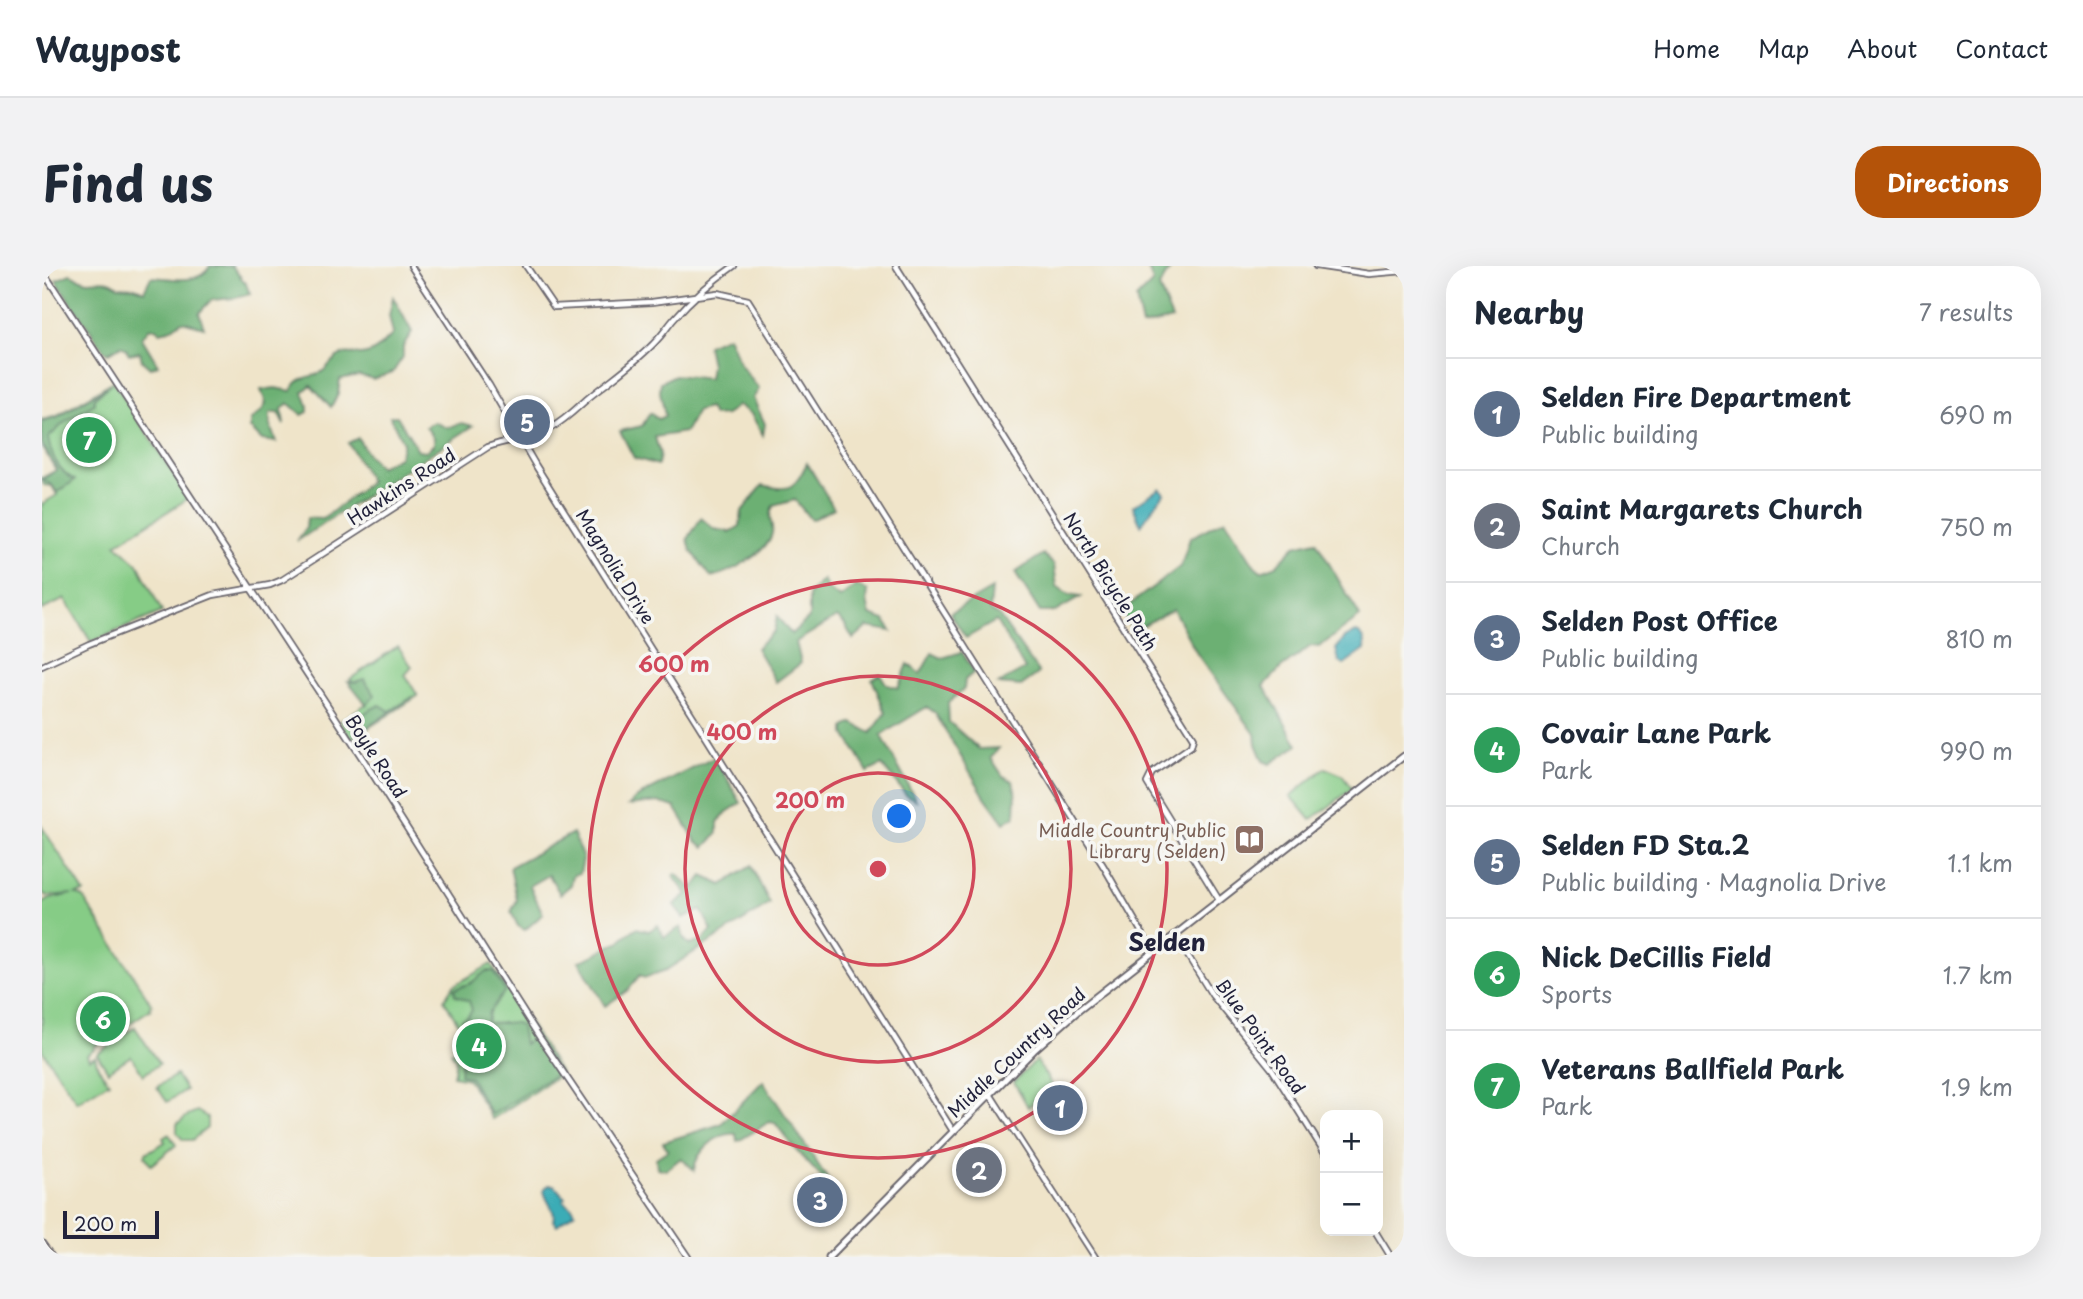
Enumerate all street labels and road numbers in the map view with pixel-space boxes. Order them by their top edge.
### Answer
street label: Hawkins Road [342,441,460,531]
street label: Magnolia Drive [570,503,662,629]
street label: North Bicycle Path [1057,507,1165,655]
street label: Boyle Road [340,709,414,803]
street label: Blue Point Road [1210,972,1312,1100]
street label: Middle Country Road [941,981,1091,1123]

